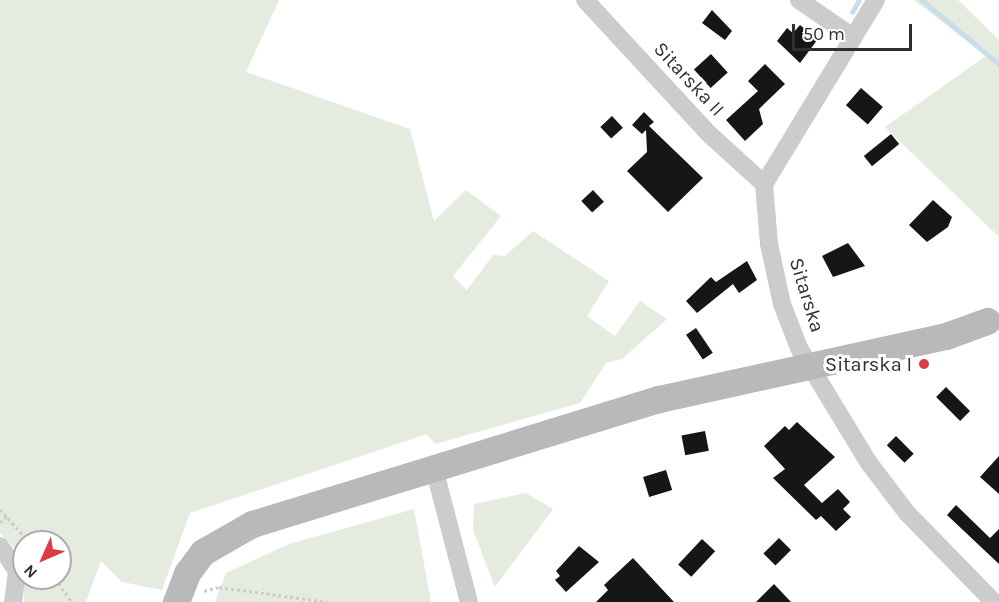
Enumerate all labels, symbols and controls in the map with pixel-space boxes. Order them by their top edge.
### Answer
scale bar [795,12,915,50]
text: 50 m [803,23,845,45]
street label: Sitarska II [649,37,729,121]
street label: Sitarska [784,255,830,335]
place label: Sitarska I [825,352,912,376]
marker: Sitarska I [917,357,931,371]
north arrow [12,530,72,590]
text: N [20,561,41,582]

